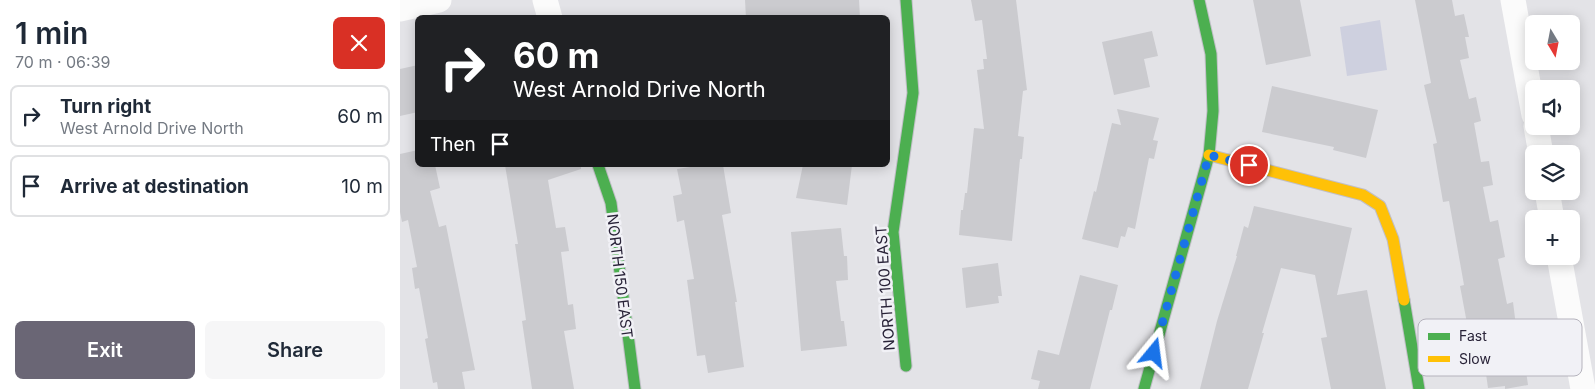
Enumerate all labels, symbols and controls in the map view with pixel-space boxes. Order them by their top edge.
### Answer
text: 1 min [15,15,88,51]
north arrow [1525,15,1580,70]
map controls [1525,15,1580,265]
button: close [333,17,385,69]
text: 60 m [513,34,600,76]
icon: right [430,35,495,100]
text: 70 m · 06:39 [15,52,110,72]
text: West Arnold Drive North [513,76,766,102]
button: sound [1525,80,1580,135]
text: Turn right [60,95,151,118]
icon: right [17,102,45,130]
text: 60 m [337,105,383,128]
text: West Arnold Drive North [60,118,244,138]
icon: arrive [486,130,514,158]
text: Then [430,133,476,156]
pin [1228,144,1270,186]
button: layers [1525,145,1580,200]
icon: arrive [1235,151,1263,179]
icon: arrive [17,172,45,200]
text: Arrive at destination [60,175,249,198]
text: 10 m [341,175,383,198]
button: + [1525,210,1580,265]
street label: NORTH 150 EAST [603,213,637,339]
street label: NORTH 100 EAST [871,225,899,351]
legend [1418,319,1582,376]
button: Exit [15,321,195,379]
button: Share [205,321,385,379]
position arrow [1127,326,1179,378]
text: Fast [1459,327,1487,344]
text: Slow [1459,350,1491,367]

